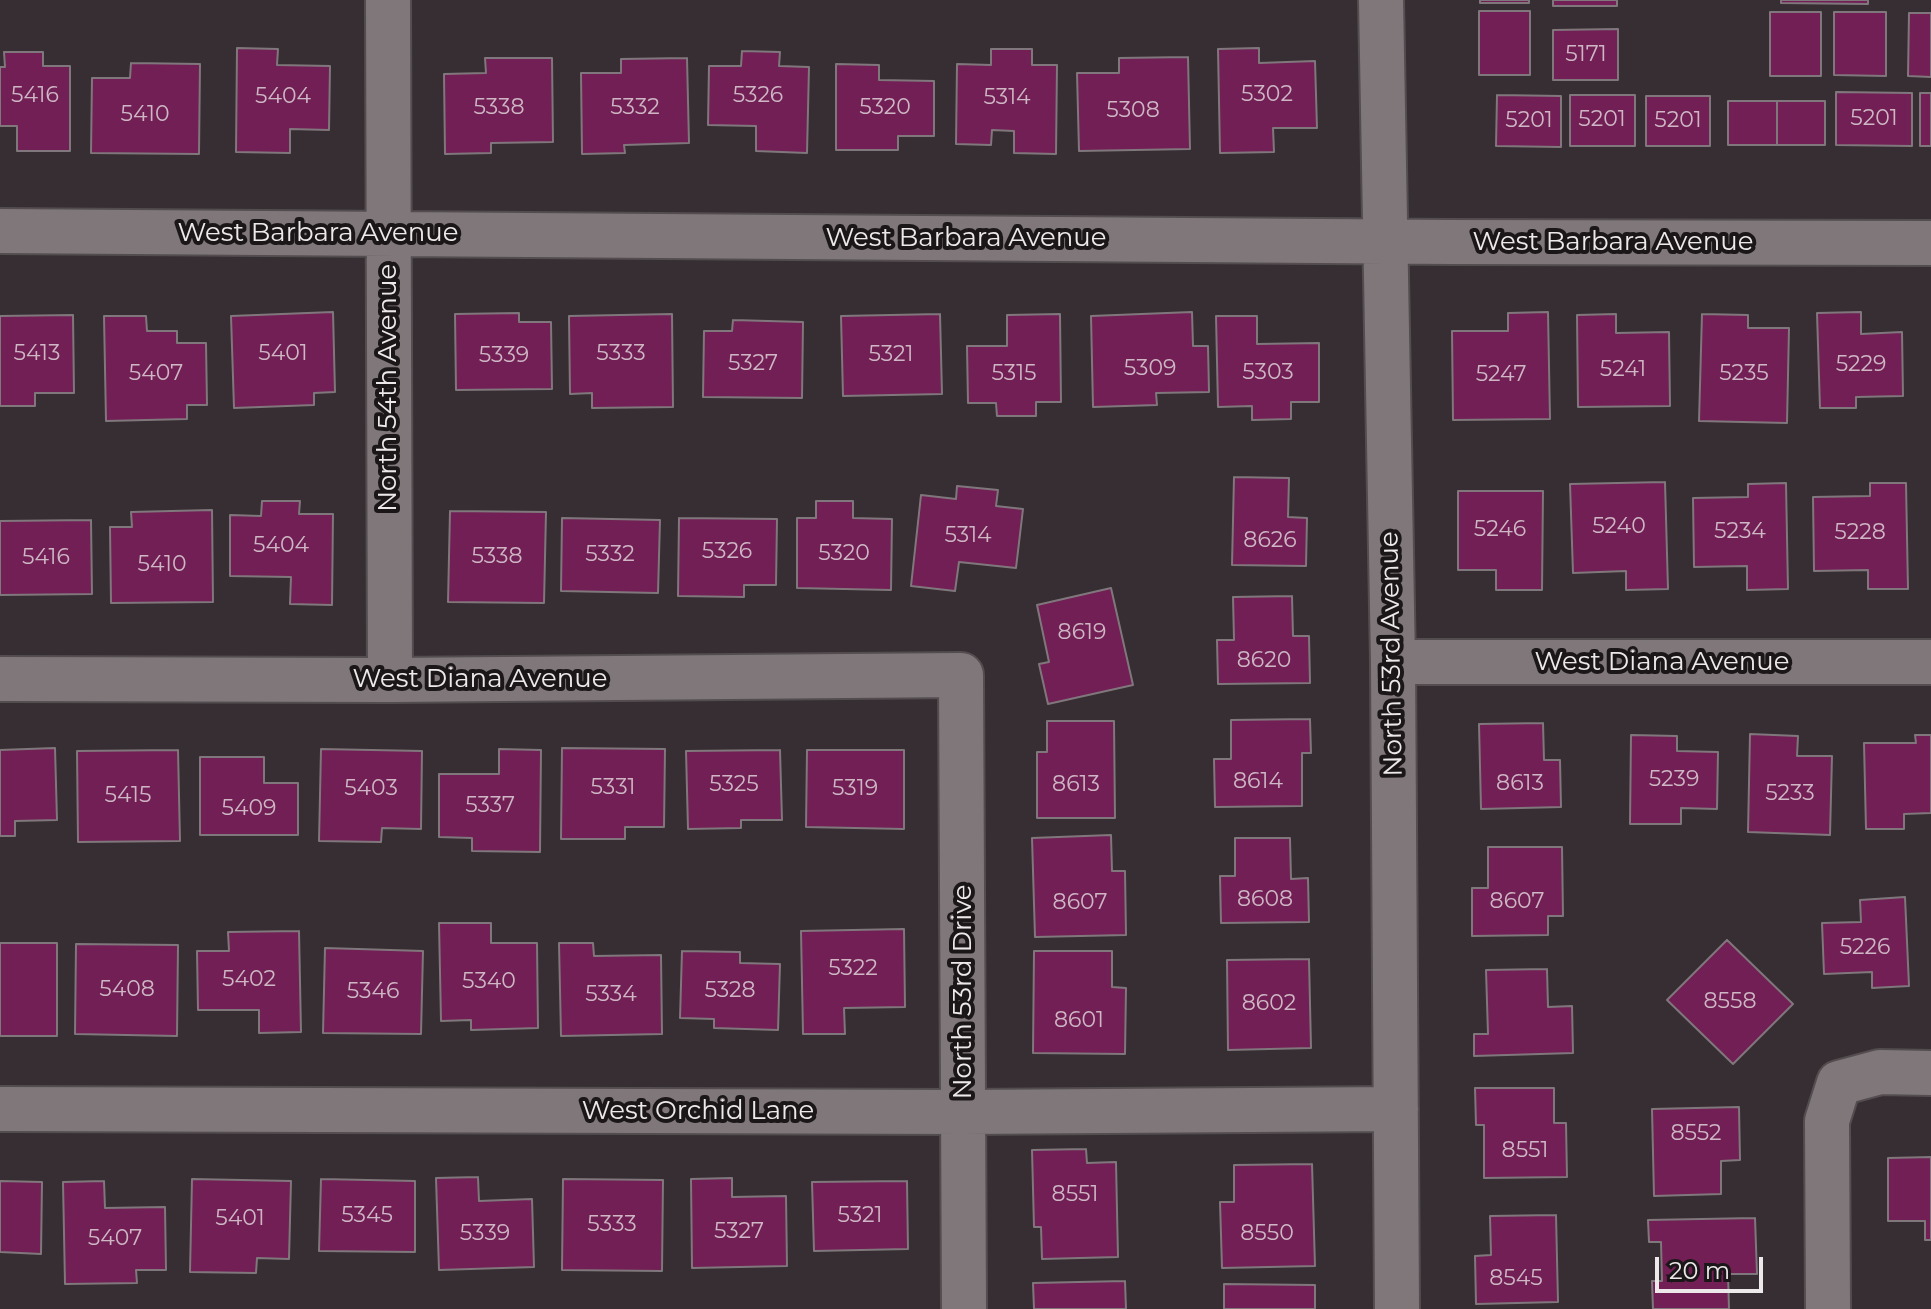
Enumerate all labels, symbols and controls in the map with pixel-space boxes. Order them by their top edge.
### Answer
house number: 5171 [1565,42,1607,68]
house number: 5302 [1241,82,1293,108]
house number: 5416 [11,83,59,109]
house number: 5326 [733,83,783,109]
house number: 5404 [255,84,311,110]
house number: 5314 [983,85,1031,111]
house number: 5338 [473,95,525,121]
house number: 5332 [610,95,660,121]
house number: 5320 [859,95,911,121]
house number: 5308 [1106,98,1160,124]
house number: 5410 [121,102,169,128]
house number: 5201 [1850,106,1898,132]
house number: 5201 [1578,107,1626,133]
house number: 5201 [1505,108,1553,134]
house number: 5201 [1654,108,1702,134]
street label: West Barbara Avenue [178,217,458,249]
street label: West Barbara Avenue [826,222,1106,254]
street label: West Barbara Avenue [1473,226,1753,258]
street label: North 54th Avenue [372,264,404,512]
house number: 5413 [14,341,60,367]
house number: 5401 [258,341,308,367]
house number: 5333 [596,341,646,367]
house number: 5321 [868,342,914,368]
house number: 5339 [479,343,529,369]
house number: 5327 [728,351,778,377]
house number: 5229 [1836,352,1886,378]
house number: 5309 [1124,356,1176,382]
house number: 5241 [1600,357,1646,383]
house number: 5303 [1242,360,1294,386]
house number: 5407 [129,361,183,387]
house number: 5315 [991,361,1037,387]
house number: 5235 [1719,361,1769,387]
house number: 5247 [1476,362,1526,388]
house number: 5240 [1592,514,1646,540]
house number: 5246 [1474,517,1526,543]
house number: 5234 [1714,519,1766,545]
house number: 5228 [1834,520,1886,546]
house number: 5314 [944,523,992,549]
house number: 8626 [1243,528,1297,554]
street label: North 53rd Avenue [1374,531,1410,777]
house number: 5404 [253,533,309,559]
house number: 5326 [702,539,752,565]
house number: 5320 [818,541,870,567]
house number: 5332 [585,542,635,568]
house number: 5338 [471,544,523,570]
house number: 5416 [22,545,70,571]
house number: 5410 [138,552,186,578]
house number: 8619 [1058,620,1106,646]
street label: West Diana Avenue [1535,646,1789,678]
house number: 8620 [1237,648,1291,674]
street label: West Diana Avenue [353,663,607,695]
house number: 5239 [1649,767,1699,793]
house number: 8614 [1233,769,1283,795]
house number: 8613 [1496,771,1544,797]
house number: 5325 [709,772,759,798]
house number: 8613 [1052,772,1100,798]
house number: 5331 [591,775,635,801]
house number: 5403 [344,776,398,802]
house number: 5319 [832,776,878,802]
house number: 5233 [1765,781,1815,807]
house number: 5415 [105,783,151,809]
house number: 5337 [465,793,515,819]
house number: 5409 [222,796,276,822]
street label: North 53rd Drive [947,884,979,1100]
house number: 8608 [1237,887,1293,913]
house number: 8607 [1490,889,1544,915]
house number: 8607 [1053,890,1107,916]
house number: 5226 [1840,935,1890,961]
house number: 5322 [828,956,878,982]
house number: 5402 [222,967,276,993]
house number: 5340 [462,969,516,995]
house number: 5408 [99,977,155,1003]
house number: 5328 [704,978,756,1004]
house number: 5346 [347,979,399,1005]
house number: 5334 [585,982,637,1008]
house number: 8558 [1704,989,1756,1015]
house number: 8602 [1242,991,1296,1017]
house number: 8601 [1054,1008,1104,1034]
street label: West Orchid Lane [582,1095,814,1127]
house number: 8552 [1670,1121,1722,1147]
house number: 8551 [1502,1138,1548,1164]
house number: 8551 [1052,1182,1098,1208]
house number: 5345 [341,1203,393,1229]
house number: 5321 [837,1203,883,1229]
house number: 5401 [215,1206,265,1232]
house number: 5333 [587,1212,637,1238]
house number: 5327 [714,1219,764,1245]
house number: 5339 [460,1221,510,1247]
house number: 8550 [1240,1221,1294,1247]
house number: 5407 [88,1226,142,1252]
scale bar [1659,1241,1767,1291]
text: 20 m [1669,1256,1730,1285]
house number: 8545 [1489,1266,1543,1292]

